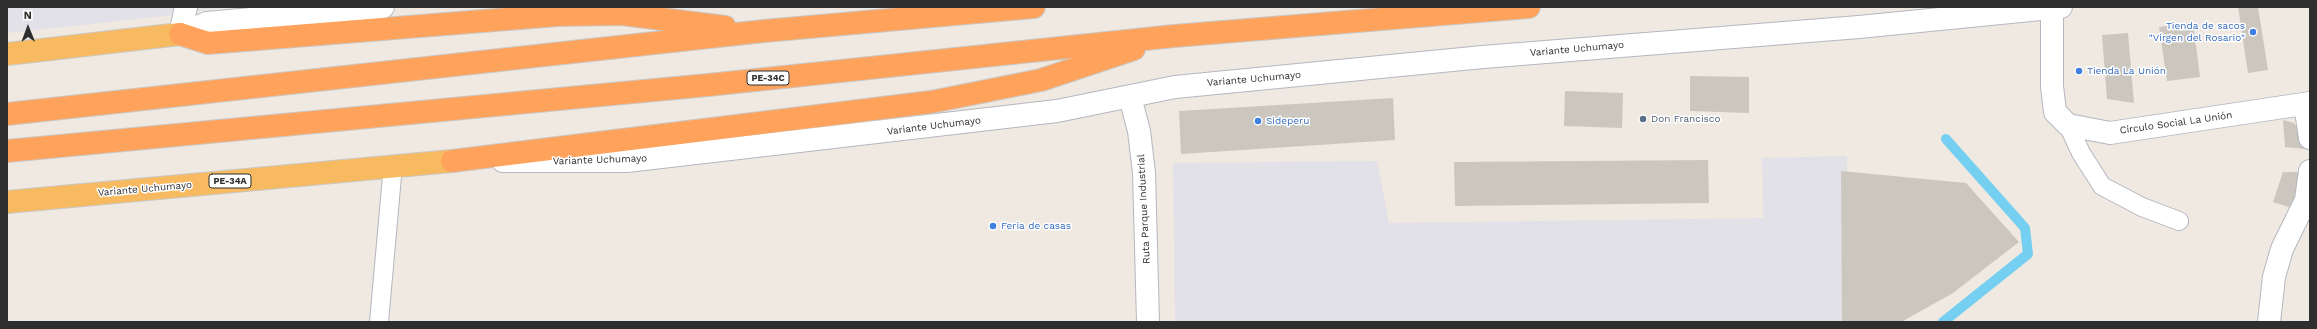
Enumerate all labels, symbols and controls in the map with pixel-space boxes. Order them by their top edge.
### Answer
north arrow [8,8,48,48]
text: N [24,9,32,22]
place label: Tienda de sacos "Vírgen del Rosario" [2149,20,2245,44]
marker: Tienda de sacos "Vírgen del Rosario" [2248,27,2258,37]
street label: Variante Uchumayo [1529,39,1625,59]
place label: Tienda La Unión [2087,65,2166,77]
marker: Tienda La Unión [2074,66,2084,76]
street label: Variante Uchumayo [1206,69,1302,89]
road number: PE-34C [747,71,789,85]
street label: Círculo Social La Unión [2119,109,2233,137]
place label: Don Francisco [1651,113,1720,125]
street label: Variante Uchumayo [886,114,982,138]
marker: Don Francisco [1638,114,1648,124]
place label: Sideperu [1266,115,1309,127]
marker: Sideperu [1253,116,1263,126]
street label: Variante Uchumayo [553,152,647,168]
street label: Ruta Parque Industrial [1135,154,1153,264]
road number: PE-34A [209,174,251,188]
street label: Variante Uchumayo [97,179,193,199]
place label: Feria de casas [1001,220,1071,232]
marker: Feria de casas [988,221,998,231]

